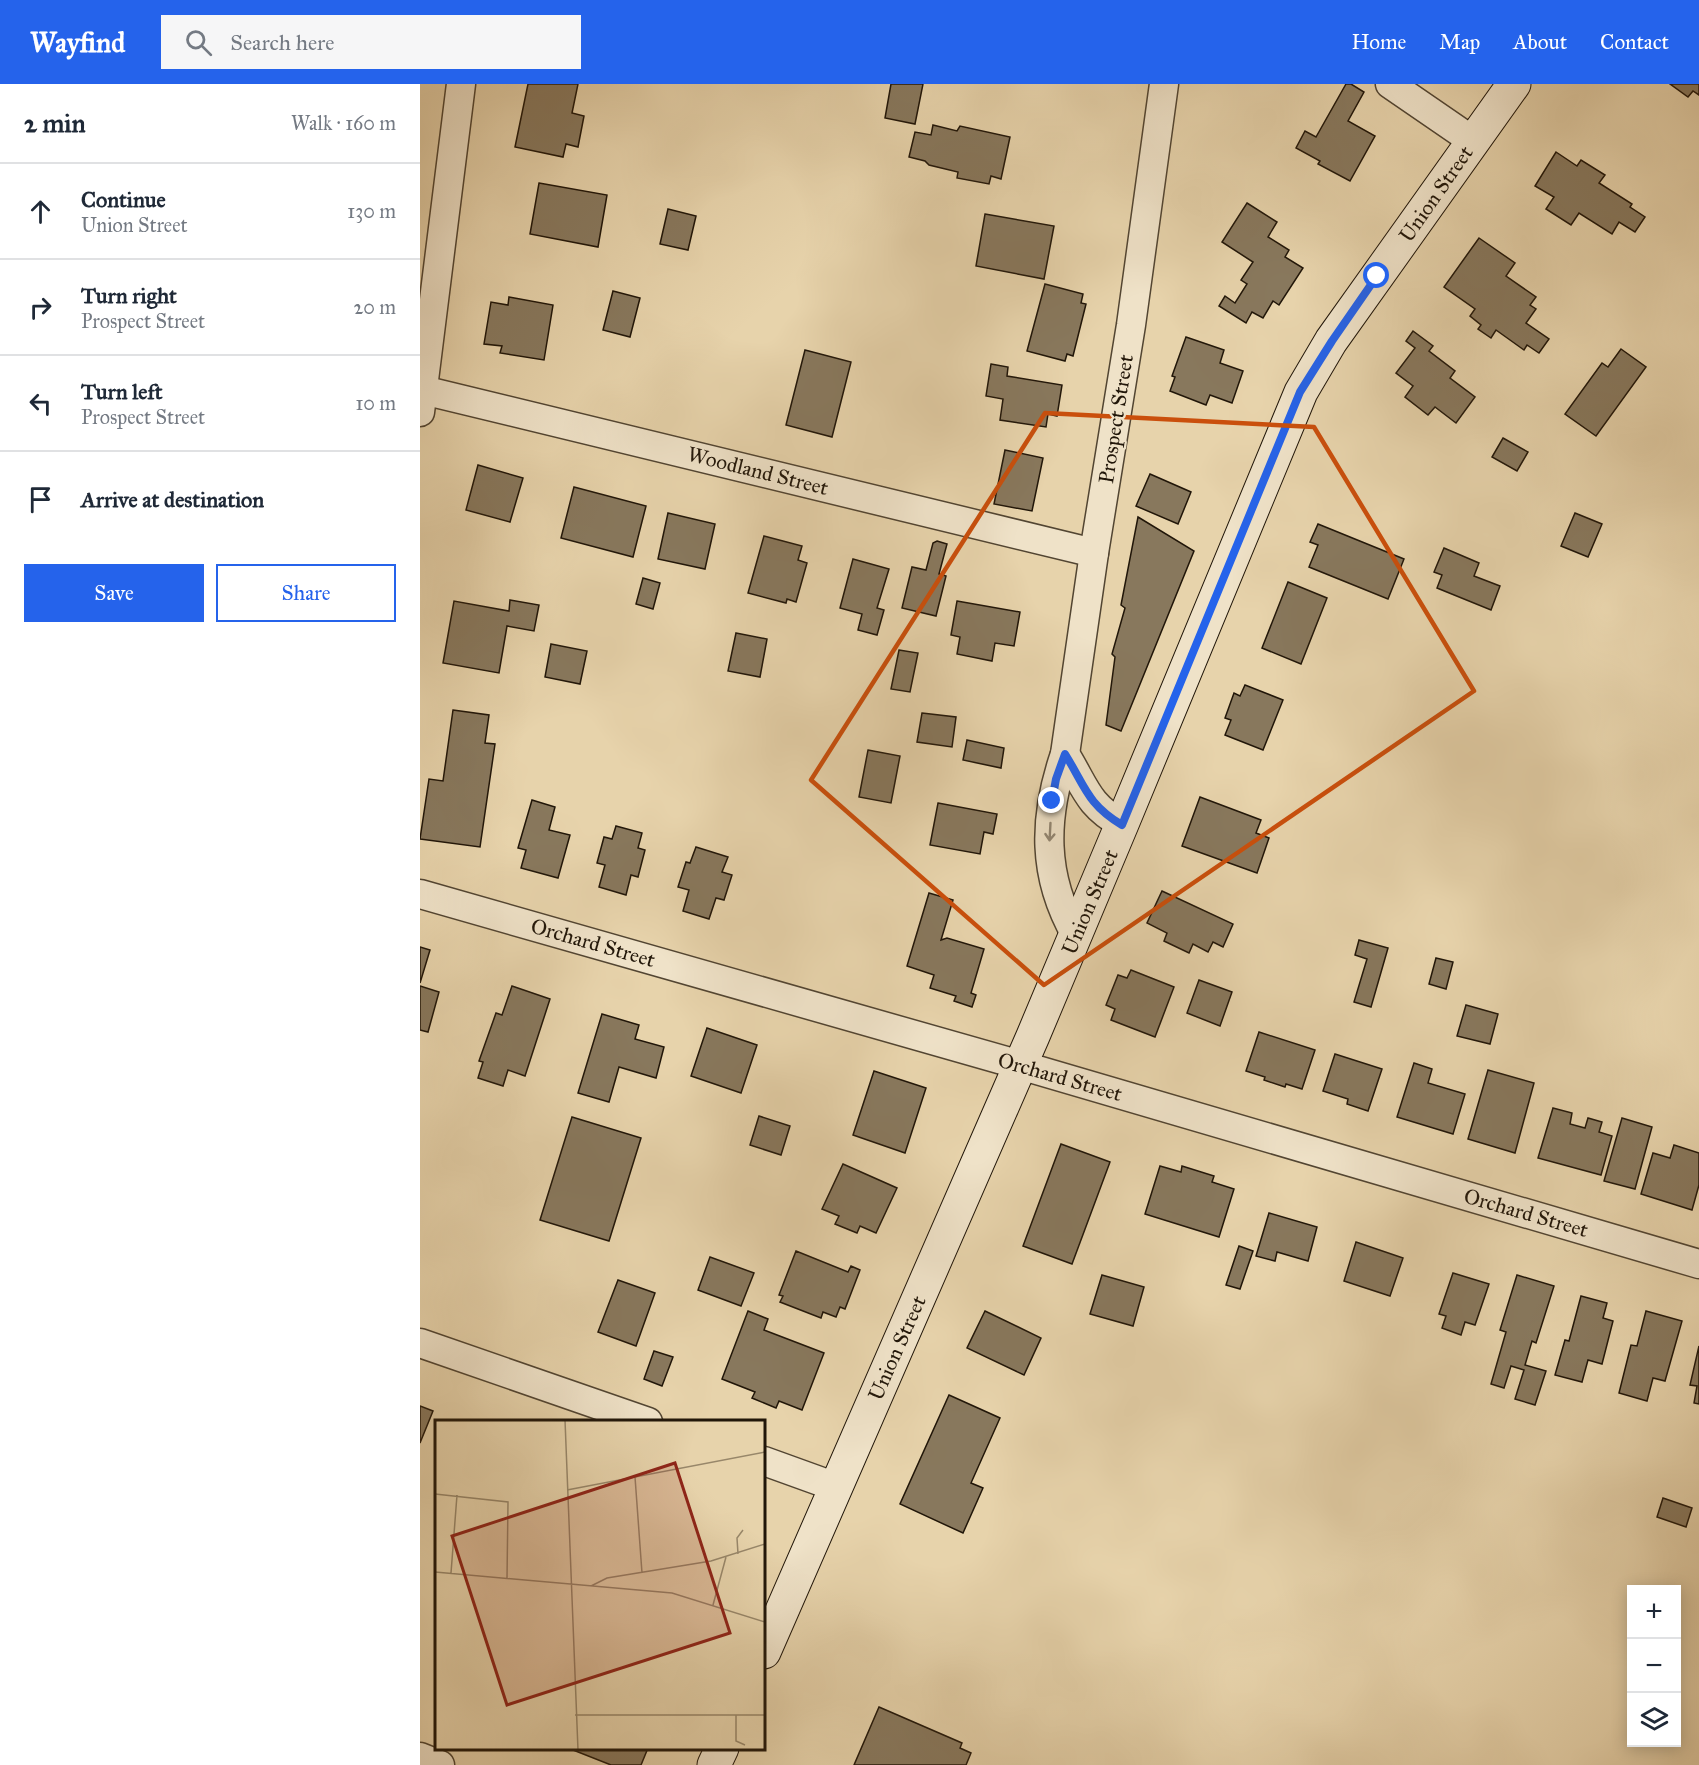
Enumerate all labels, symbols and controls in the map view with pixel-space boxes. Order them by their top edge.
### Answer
search box [161,15,581,69]
text: Wayfind [30,25,125,60]
icon: search [182,26,215,59]
text: Search here [230,29,334,56]
text: Home [1351,29,1406,55]
text: Map [1439,29,1480,55]
text: About [1513,29,1567,55]
text: Contact [1600,29,1669,55]
text: 2 min [24,107,85,139]
text: Walk · 160 m [291,111,396,135]
street label: Union Street [1393,140,1479,247]
text: Continue [81,186,166,213]
icon: ahead [24,195,57,228]
text: 130 m [347,199,396,223]
text: Union Street [81,213,188,237]
route start [1363,262,1389,288]
text: Turn right [81,282,177,309]
icon: right [24,291,57,324]
text: 20 m [353,295,396,319]
text: Prospect Street [81,309,205,333]
street label: Prospect Street [1093,352,1139,485]
text: Turn left [81,378,163,405]
icon: left [24,387,57,420]
text: 10 m [355,391,396,415]
text: Prospect Street [81,405,205,429]
street label: Woodland Street [685,441,832,501]
icon: arrive [24,483,57,516]
text: Arrive at destination [81,486,264,513]
button: Save [24,564,204,622]
button: Share [216,564,396,622]
route end [1038,787,1064,813]
one-way arrow [1044,822,1055,842]
street label: Union Street [1056,845,1124,959]
street label: Orchard Street [528,913,659,973]
street label: Orchard Street [995,1047,1126,1107]
street label: Orchard Street [1461,1183,1592,1243]
street label: Union Street [862,1291,932,1404]
inset map [435,1420,765,1750]
map controls [1627,1585,1681,1747]
button: + [1627,1585,1681,1639]
button: − [1627,1639,1681,1693]
button: layers [1627,1693,1681,1747]

